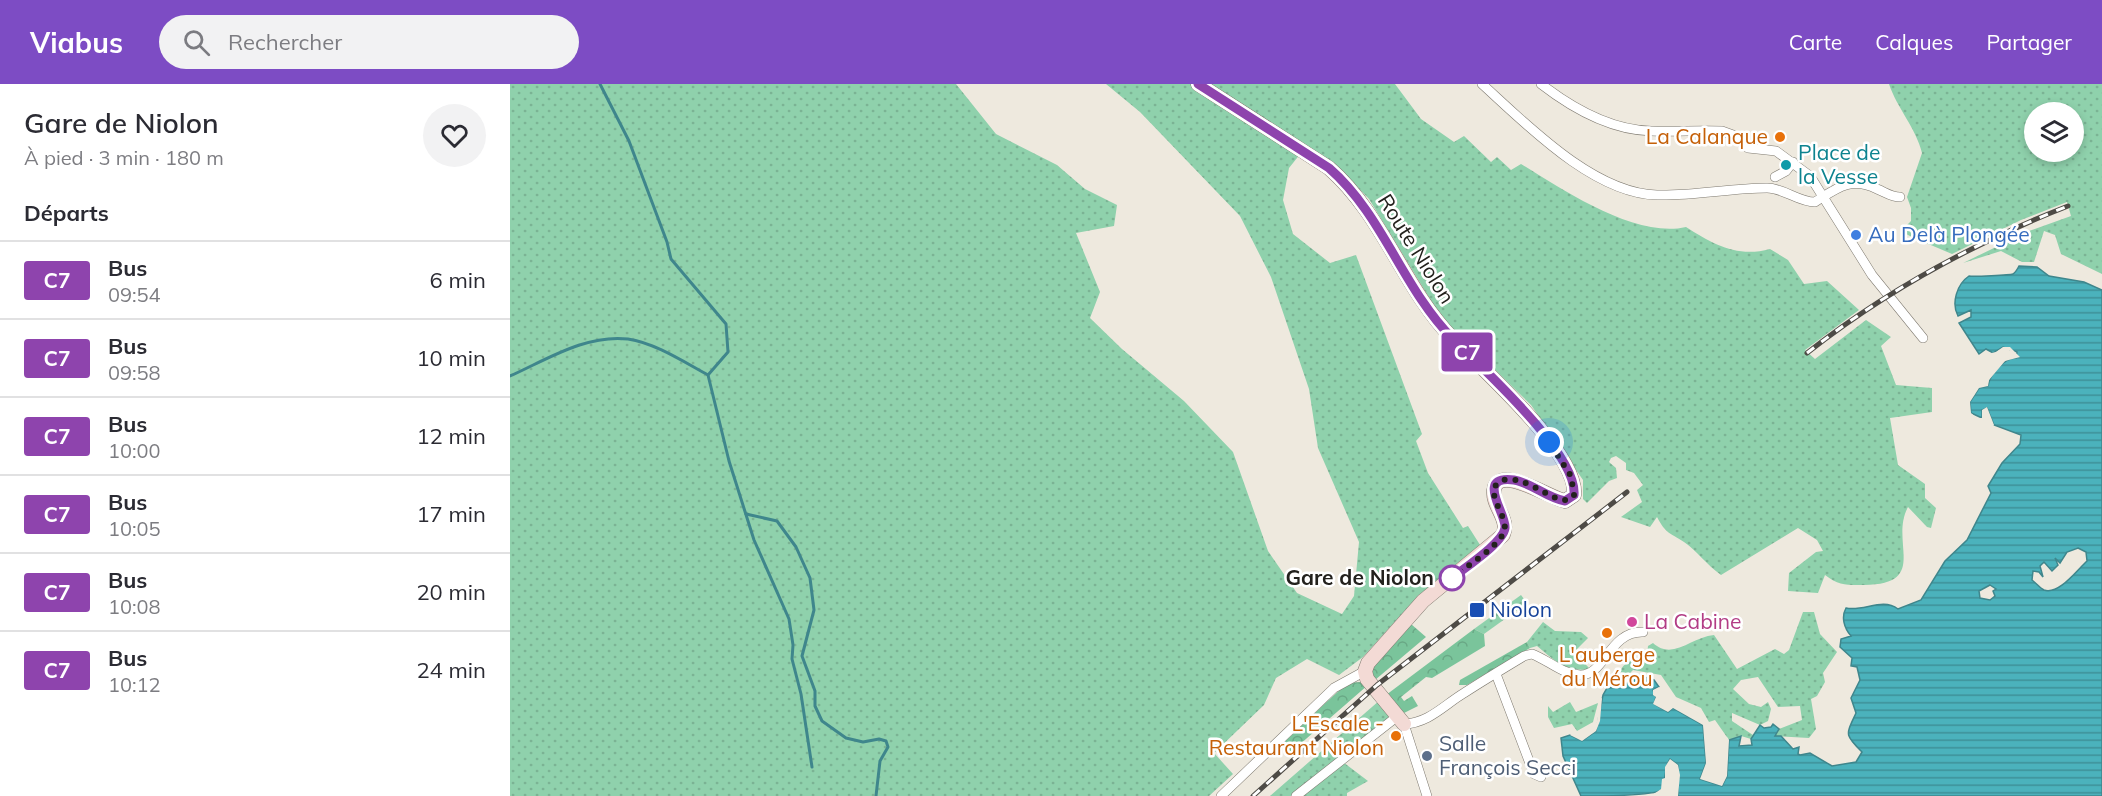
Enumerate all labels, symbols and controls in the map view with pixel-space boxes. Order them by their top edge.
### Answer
search box [159,15,579,69]
text: Viabus [30,25,123,60]
icon: search [180,26,213,59]
text: Rechercher [228,28,342,56]
text: Carte [1789,29,1842,55]
text: Calques [1875,29,1953,55]
text: Partager [1986,29,2072,55]
map controls [2024,102,2084,162]
button: layers [2024,102,2084,162]
button: heart [423,104,486,167]
text: Gare de Niolon [24,105,219,140]
place label: La Calanque [1646,123,1768,149]
marker: La Calanque [1773,130,1787,144]
place label: Place de la Vesse [1798,139,1880,189]
text: À pied · 3 min · 180 m [24,145,224,170]
marker: Place de la Vesse [1779,158,1793,172]
street label: Route Niolon [1373,189,1461,308]
text: Départs [24,199,109,227]
place label: Au Delà Plongée [1868,221,2030,247]
marker: Au Delà Plongée [1849,228,1863,242]
text: Bus [108,254,147,282]
text: 6 min [430,266,486,294]
text: C7 [44,267,71,293]
text: 09:54 [108,282,161,307]
text: Bus [108,332,147,360]
line badge: C7 [1440,332,1494,372]
text: C7 [1454,339,1481,365]
text: 10 min [416,344,486,372]
text: C7 [44,345,71,371]
text: 09:58 [108,360,161,385]
text: Bus [108,410,147,438]
text: 12 min [416,422,486,450]
text: C7 [44,423,71,449]
your location [1534,427,1564,457]
text: 10:00 [108,438,161,463]
text: Bus [108,488,147,516]
text: 17 min [416,500,486,528]
text: C7 [44,501,71,527]
text: 10:05 [108,516,161,541]
place label: Gare de Niolon [1285,564,1434,590]
marker: Gare de Niolon [1439,565,1465,591]
text: Bus [108,566,147,594]
text: 20 min [416,578,486,606]
text: C7 [44,579,71,605]
text: 10:08 [108,594,161,619]
place label: Niolon [1490,596,1552,622]
marker: Niolon [1468,601,1486,619]
place label: La Cabine [1644,608,1741,634]
marker: La Cabine [1625,615,1639,629]
marker: L'auberge du Mérou [1600,626,1614,640]
place label: L'auberge du Mérou [1559,641,1655,691]
text: Bus [108,644,147,672]
text: 24 min [416,656,486,684]
text: C7 [44,657,71,683]
text: 10:12 [108,672,161,697]
place label: L'Escale - Restaurant Niolon [1209,710,1384,760]
marker: L'Escale - Restaurant Niolon [1389,729,1403,743]
place label: Salle François Secci [1439,730,1576,780]
marker: Salle François Secci [1420,749,1434,763]

